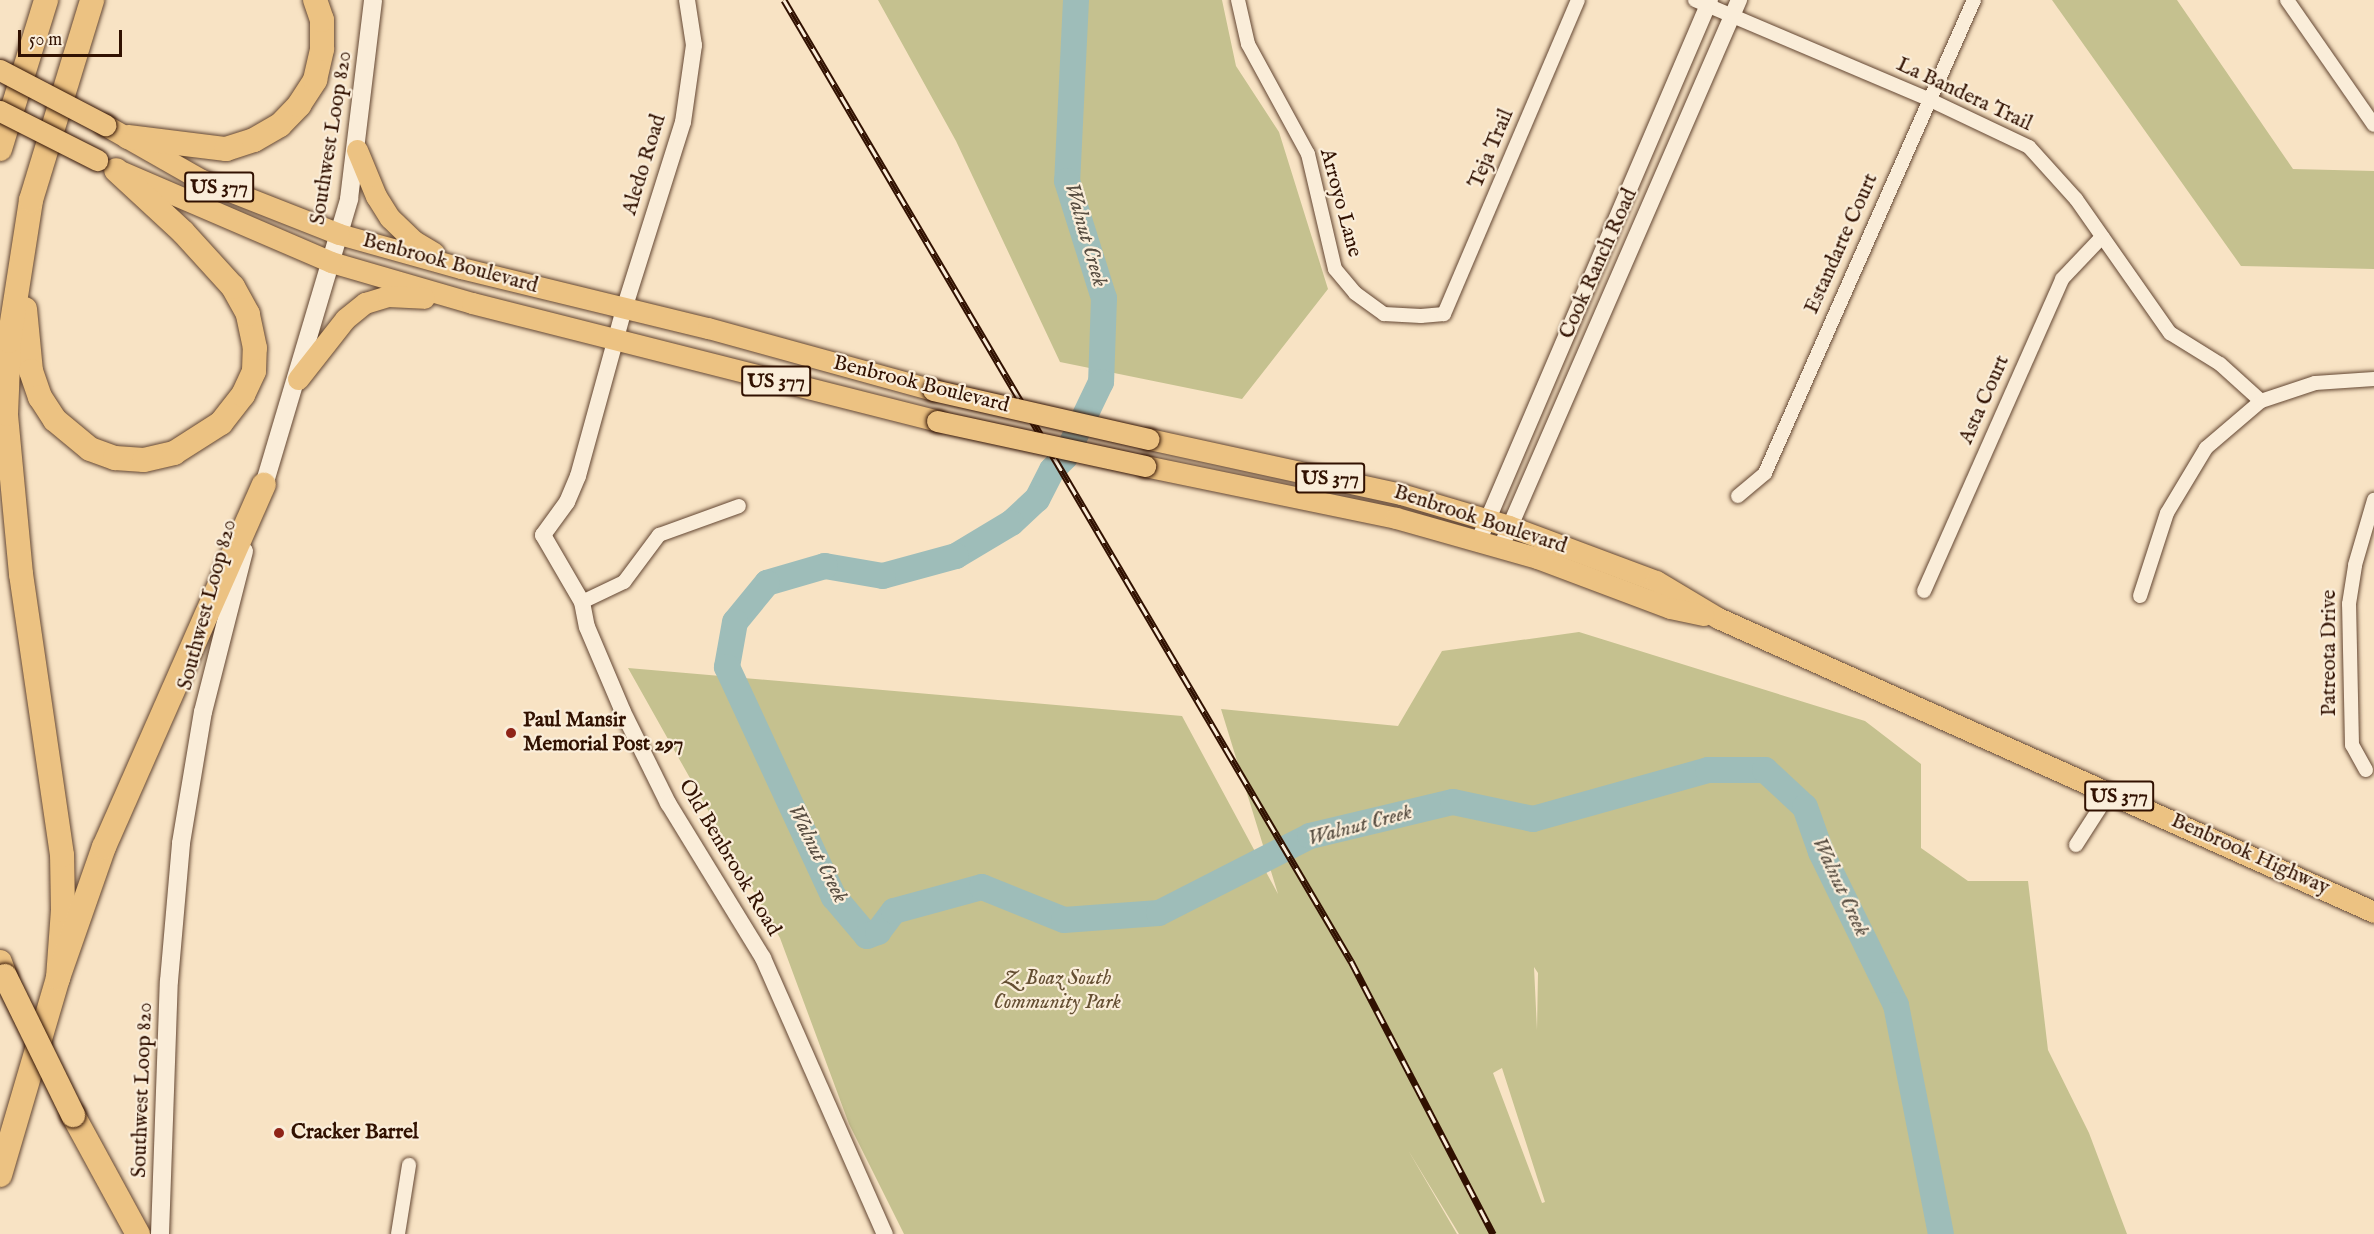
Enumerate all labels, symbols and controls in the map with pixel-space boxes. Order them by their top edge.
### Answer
scale bar [21,18,124,56]
text: 50 m [29,29,62,52]
street label: Southwest Loop 820 [306,49,358,227]
street label: La Bandera Trail [1892,53,2036,137]
street label: Teja Trail [1464,106,1520,192]
street label: Aledo Road [618,112,672,218]
street label: Arroyo Lane [1313,146,1367,260]
road number: US 377 [183,170,255,204]
street label: Estandarte Court [1800,170,1884,318]
water label: Walnut Creek [1058,180,1112,290]
street label: Cook Ranch Road [1555,185,1643,343]
street label: Benbrook Boulevard [360,228,540,300]
street label: Benbrook Boulevard [830,351,1012,419]
street label: Asta Court [1954,352,2016,448]
road number: US 377 [740,364,812,398]
road number: US 377 [1294,461,1366,495]
street label: Benbrook Boulevard [1390,480,1570,560]
street label: Southwest Loop 820 [173,517,243,693]
street label: Patreota Drive [2317,590,2343,716]
place label: Paul Mansir Memorial Post 297 [523,708,683,758]
marker: Paul Mansir Memorial Post 297 [504,726,518,740]
street label: Old Benbrook Road [672,775,786,941]
road number: US 377 [2083,779,2155,813]
water label: Walnut Creek [1305,799,1415,853]
water label: Walnut Creek [781,800,853,908]
street label: Benbrook Highway [2167,809,2333,901]
water label: Walnut Creek [1805,833,1875,941]
park label: Z. Boaz South Community Park [993,966,1121,1016]
street label: Southwest Loop 820 [127,1002,159,1178]
place label: Cracker Barrel [291,1120,419,1146]
marker: Cracker Barrel [272,1126,286,1140]

